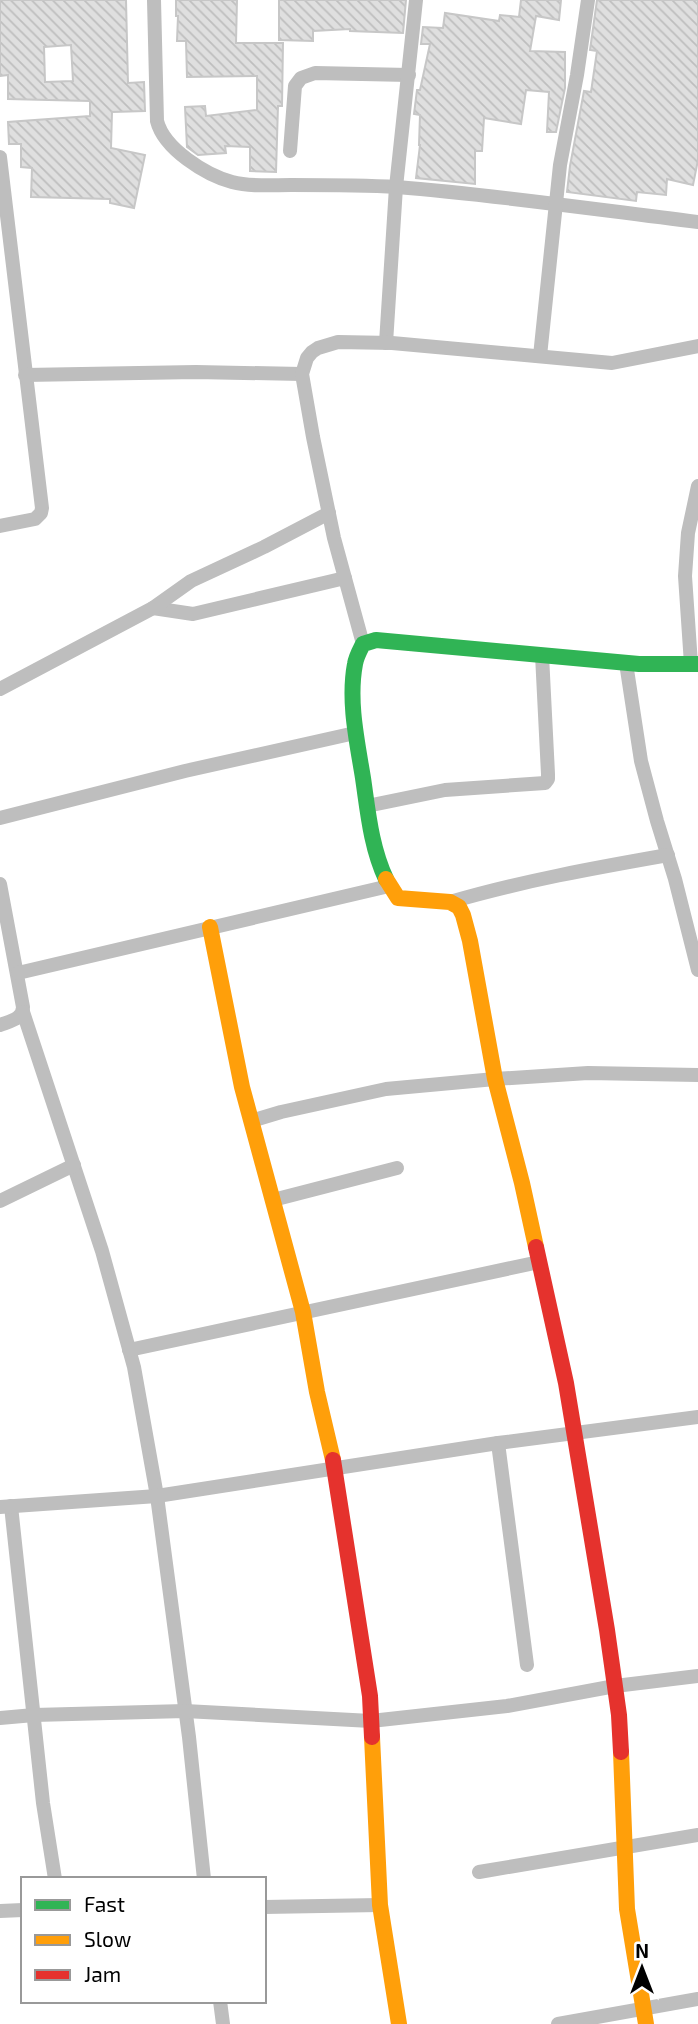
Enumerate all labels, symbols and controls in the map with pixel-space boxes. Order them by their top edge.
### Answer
legend [21,1877,266,2003]
text: Fast [84,1891,125,1916]
text: Slow [84,1926,131,1951]
north arrow [607,1933,677,2003]
text: N [635,1939,649,1962]
text: Jam [84,1961,121,1986]

